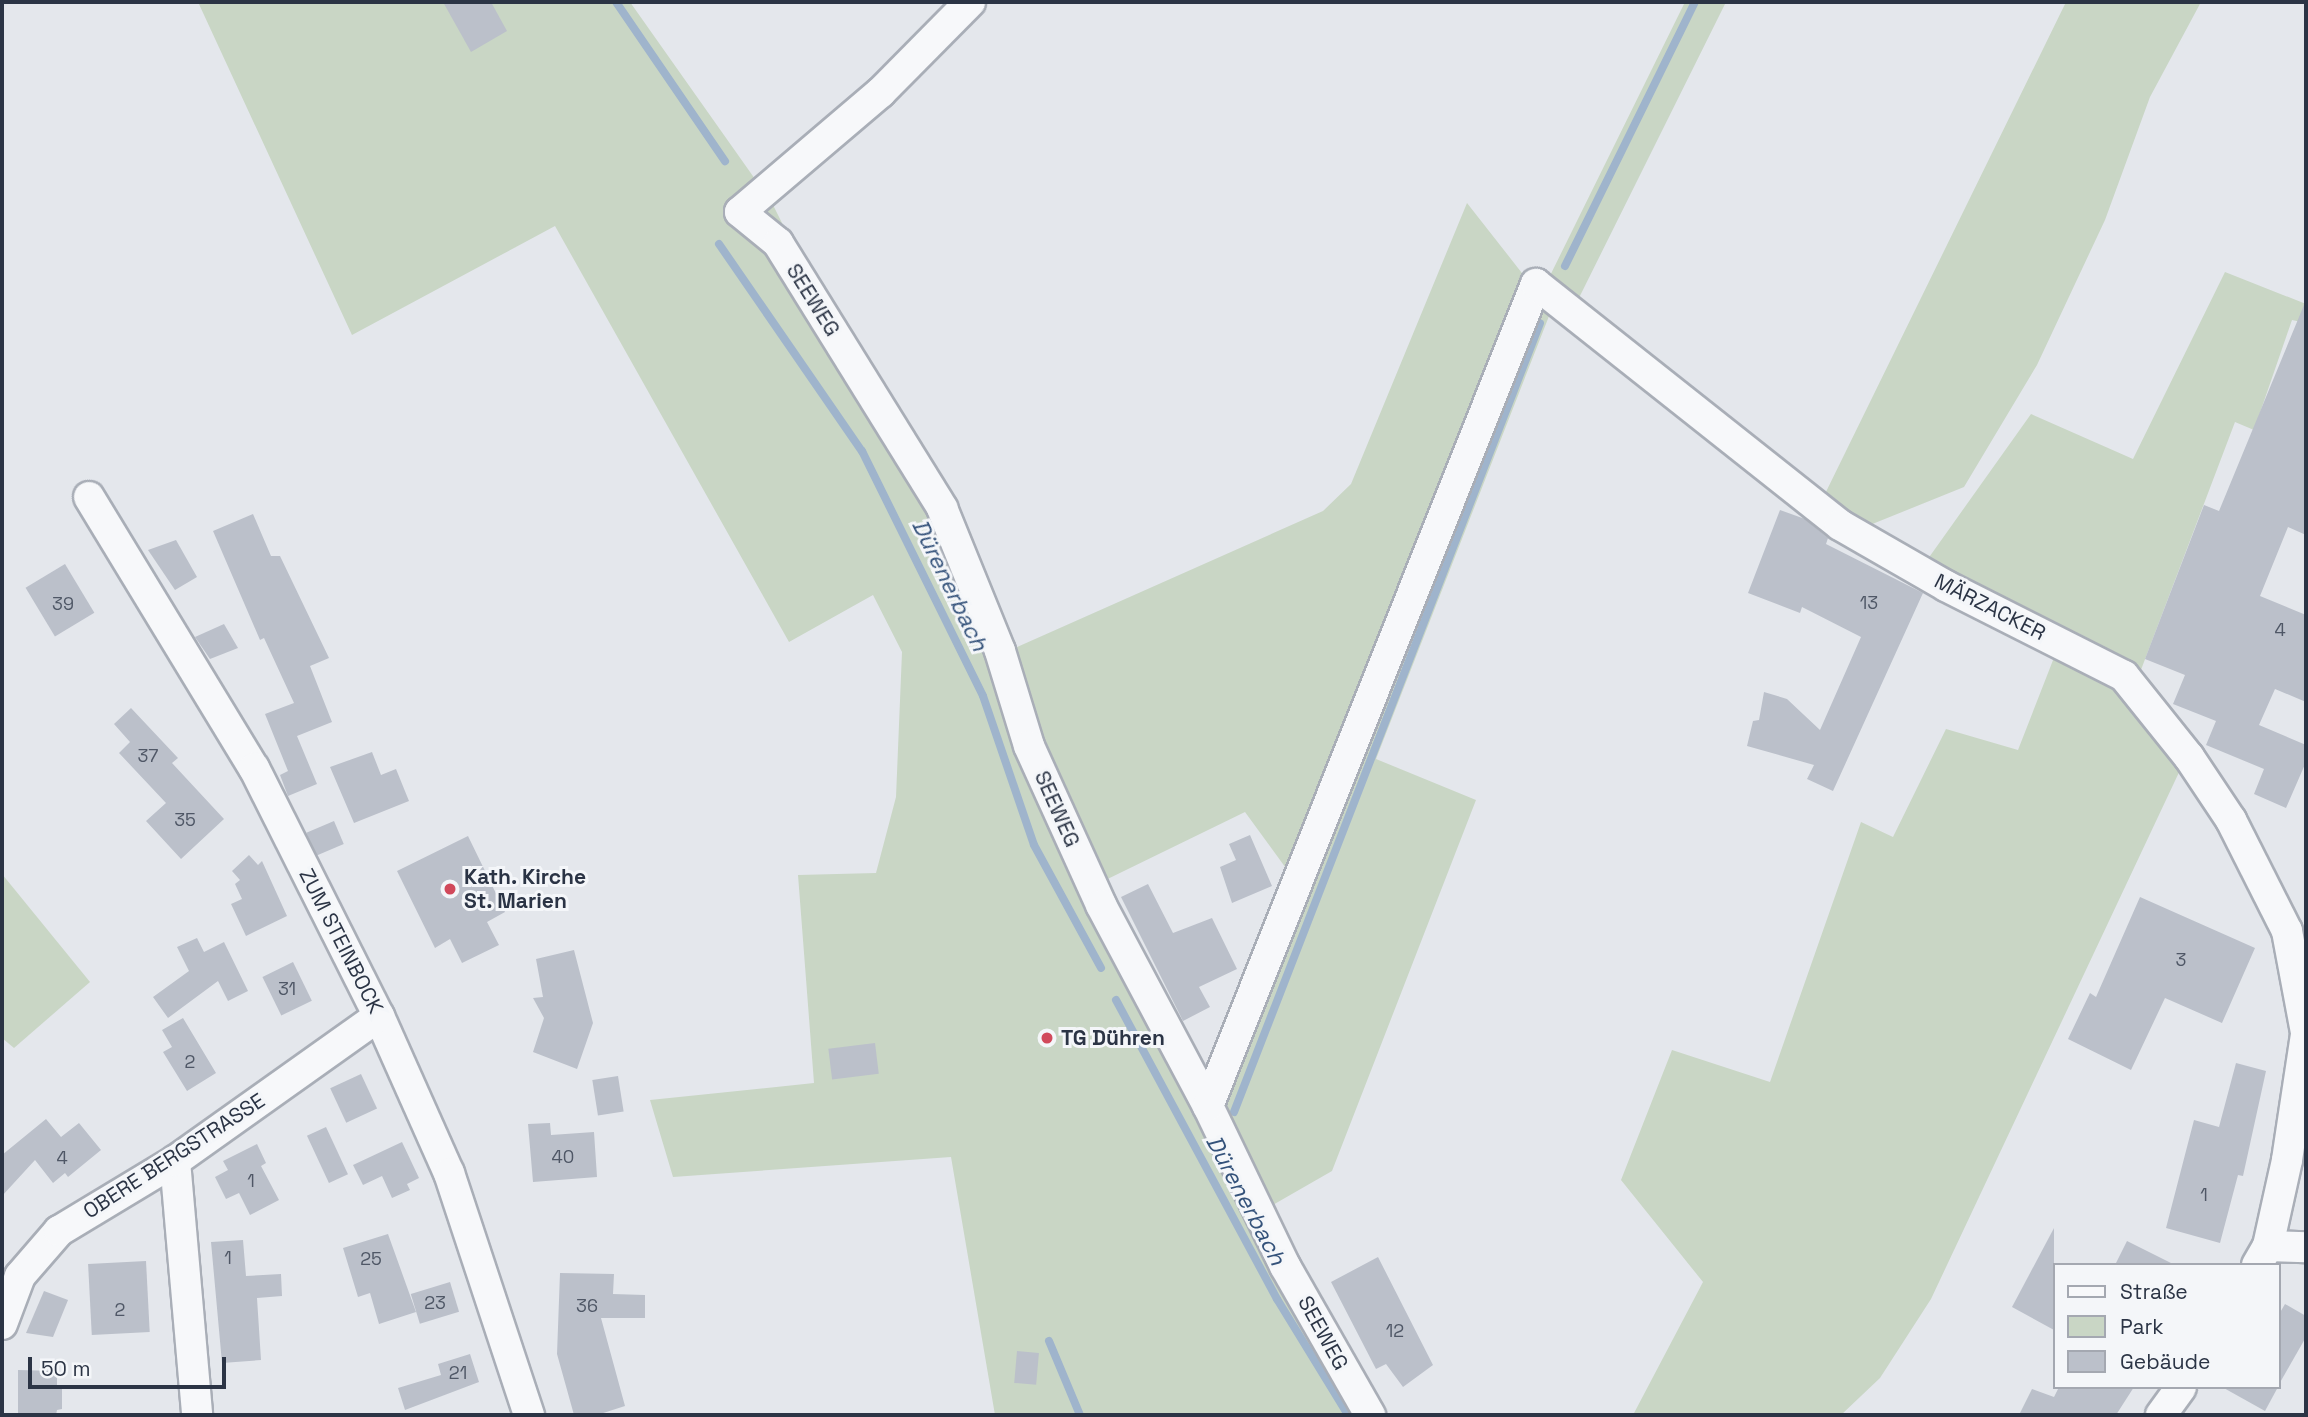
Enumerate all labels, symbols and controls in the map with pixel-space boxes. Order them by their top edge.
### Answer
street label: SEEWEG [781,259,845,341]
water label: Dürenerbach [906,515,994,655]
street label: MÄRZACKER [1930,568,2050,646]
house number: 13 [1860,592,1878,614]
house number: 39 [52,593,74,615]
house number: 4 [2274,619,2286,641]
house number: 37 [137,745,159,767]
street label: SEEWEG [1029,767,1085,851]
house number: 35 [174,809,196,831]
street label: ZUM STEINBOCK [294,864,388,1018]
place label: Kath. Kirche St. Marien [464,864,587,914]
marker: Kath. Kirche St. Marien [442,881,458,897]
house number: 3 [2176,949,2186,971]
house number: 31 [278,978,296,1000]
place label: TG Dühren [1061,1025,1165,1051]
marker: TG Dühren [1039,1030,1055,1046]
house number: 2 [185,1051,195,1073]
street label: OBERE BERGSTRASSE [79,1088,269,1224]
water label: Dürenerbach [1200,1130,1292,1270]
house number: 40 [552,1146,574,1168]
house number: 4 [56,1147,68,1169]
house number: 1 [247,1170,255,1192]
house number: 1 [2200,1184,2208,1206]
house number: 1 [224,1247,232,1269]
house number: 25 [360,1248,382,1270]
legend [2052,1263,2280,1389]
text: Straße [2120,1278,2188,1305]
house number: 23 [424,1292,446,1314]
street label: SEEWEG [1292,1292,1354,1374]
house number: 36 [576,1295,598,1317]
house number: 2 [115,1299,125,1321]
text: Park [2120,1313,2164,1340]
house number: 12 [1386,1320,1404,1342]
scale bar [32,1344,229,1388]
text: Gebäude [2120,1348,2210,1375]
text: 50 m [41,1355,91,1382]
house number: 21 [449,1362,467,1384]

